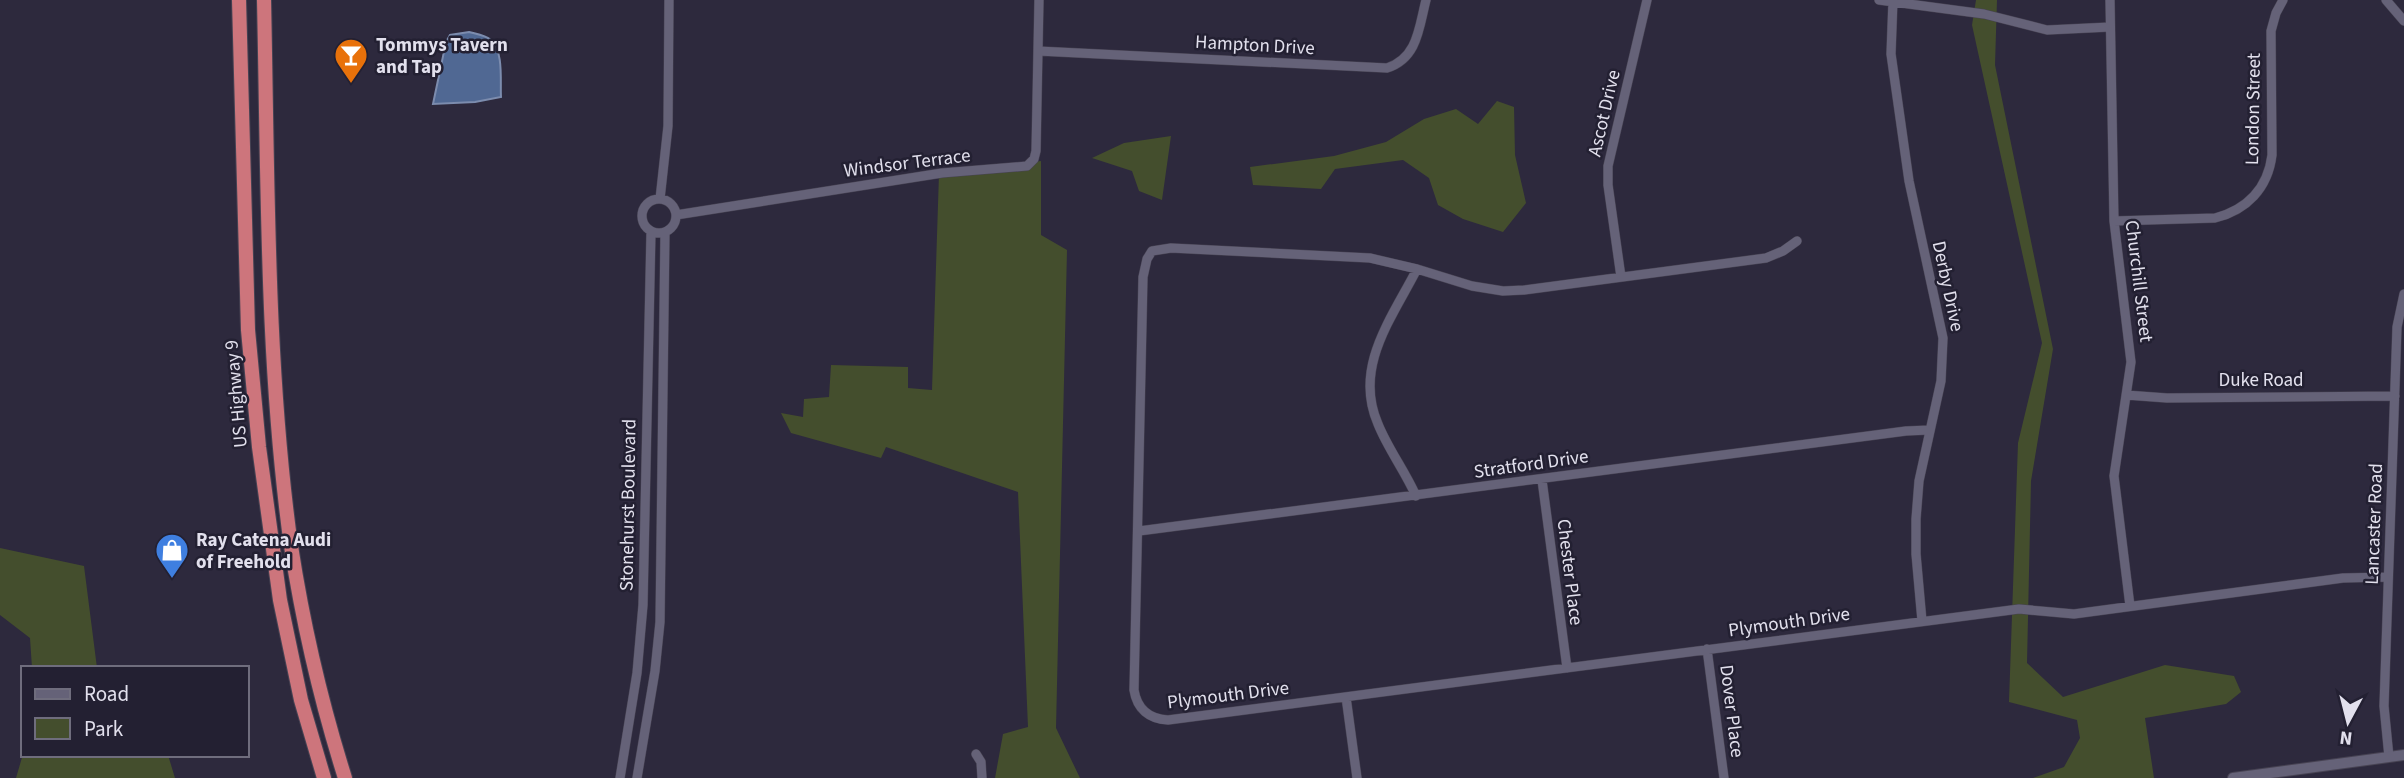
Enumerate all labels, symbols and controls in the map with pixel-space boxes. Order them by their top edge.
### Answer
street label: Hampton Drive [1194,29,1315,62]
place label: Tommys Tavern and Tap [376,32,508,81]
bar icon: Tommys Tavern and Tap [332,36,370,85]
street label: London Street [2239,52,2268,165]
street label: Ascot Drive [1581,67,1628,159]
street label: Windsor Terrace [842,142,972,185]
street label: Churchill Street [2118,219,2159,344]
street label: Derby Drive [1925,239,1970,334]
street label: US Highway 9 [218,339,255,449]
street label: Duke Road [2218,367,2304,394]
street label: Stonehurst Boulevard [613,419,644,591]
street label: Stratford Drive [1472,443,1590,486]
street label: Lancaster Road [2359,463,2390,585]
street label: Chester Place [1550,517,1589,627]
place label: Ray Catena Audi of Freehold [196,527,331,576]
shop icon: Ray Catena Audi of Freehold [153,531,191,580]
street label: Plymouth Drive [1727,601,1852,644]
street label: Dover Place [1712,663,1751,759]
legend [21,666,248,757]
street label: Plymouth Drive [1166,675,1291,716]
text: Road [84,679,129,709]
north arrow [2313,687,2383,757]
text: Park [84,714,124,744]
text: N [2338,723,2354,752]

